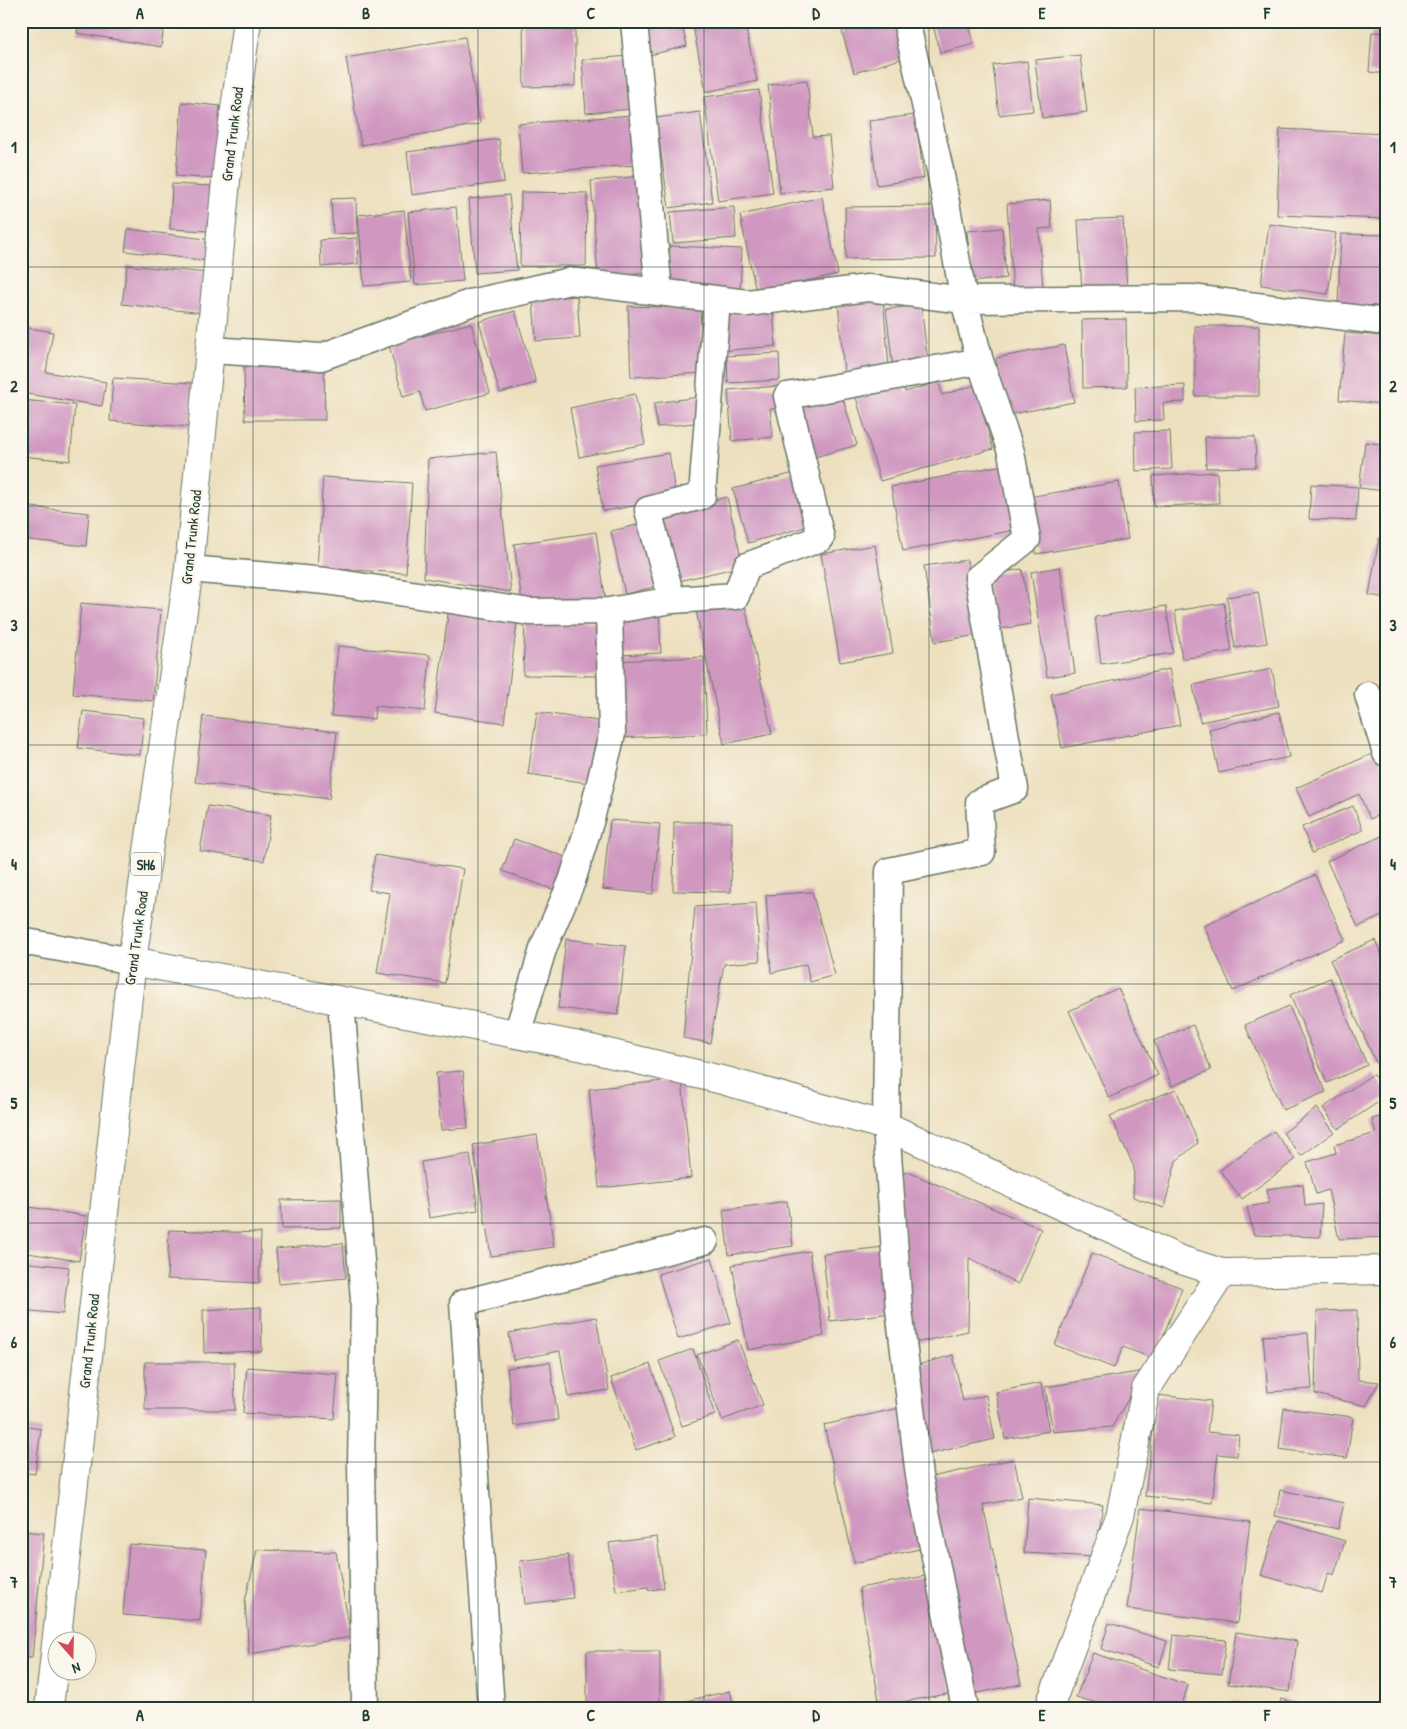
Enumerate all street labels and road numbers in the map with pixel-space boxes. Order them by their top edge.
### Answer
street label: Grand Trunk Road [216,86,248,182]
street label: Grand Trunk Road [176,489,206,585]
road number: SH6 [131,852,161,876]
street label: Grand Trunk Road [119,889,153,986]
street label: Grand Trunk Road [74,1293,104,1389]

